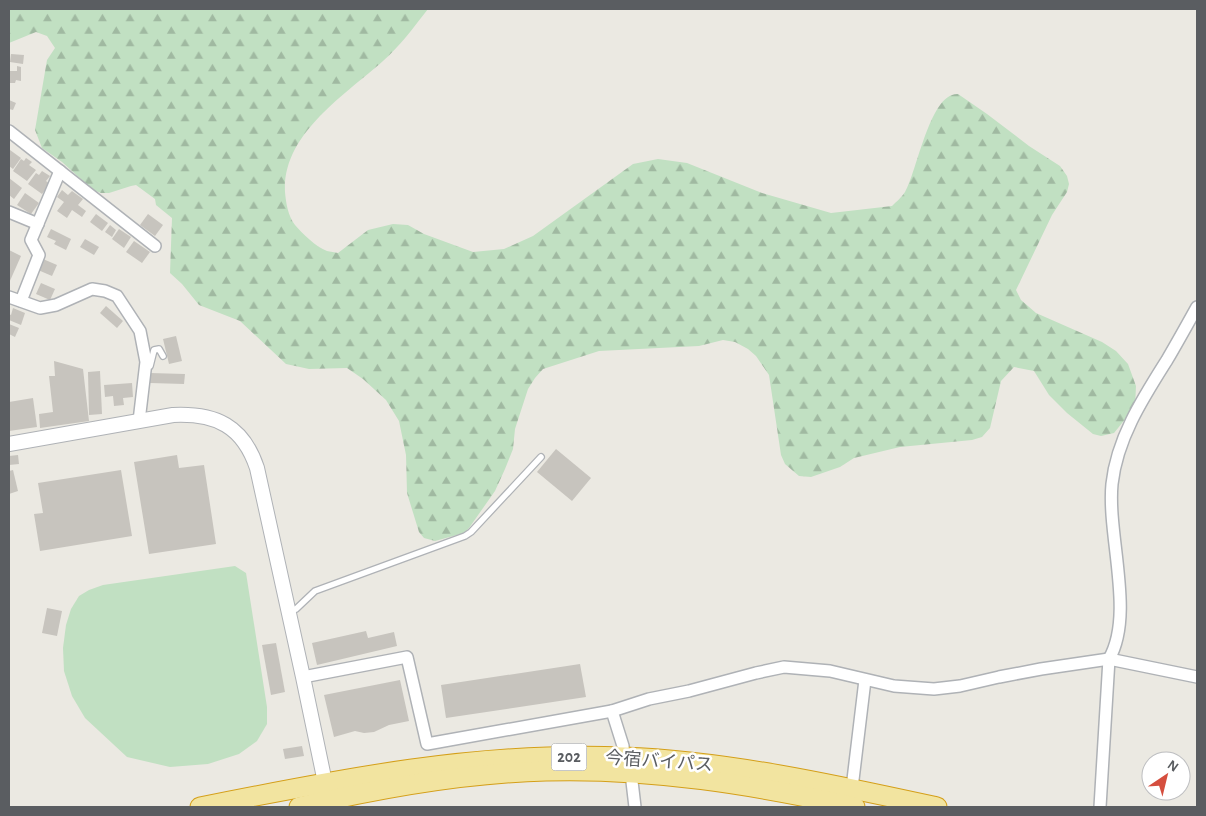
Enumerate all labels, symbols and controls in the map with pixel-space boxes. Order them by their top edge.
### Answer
road number: 202 [552,744,586,770]
street label: 今宿バイパス [605,748,713,775]
north arrow [1141,751,1191,801]
text: N [1165,758,1181,775]

